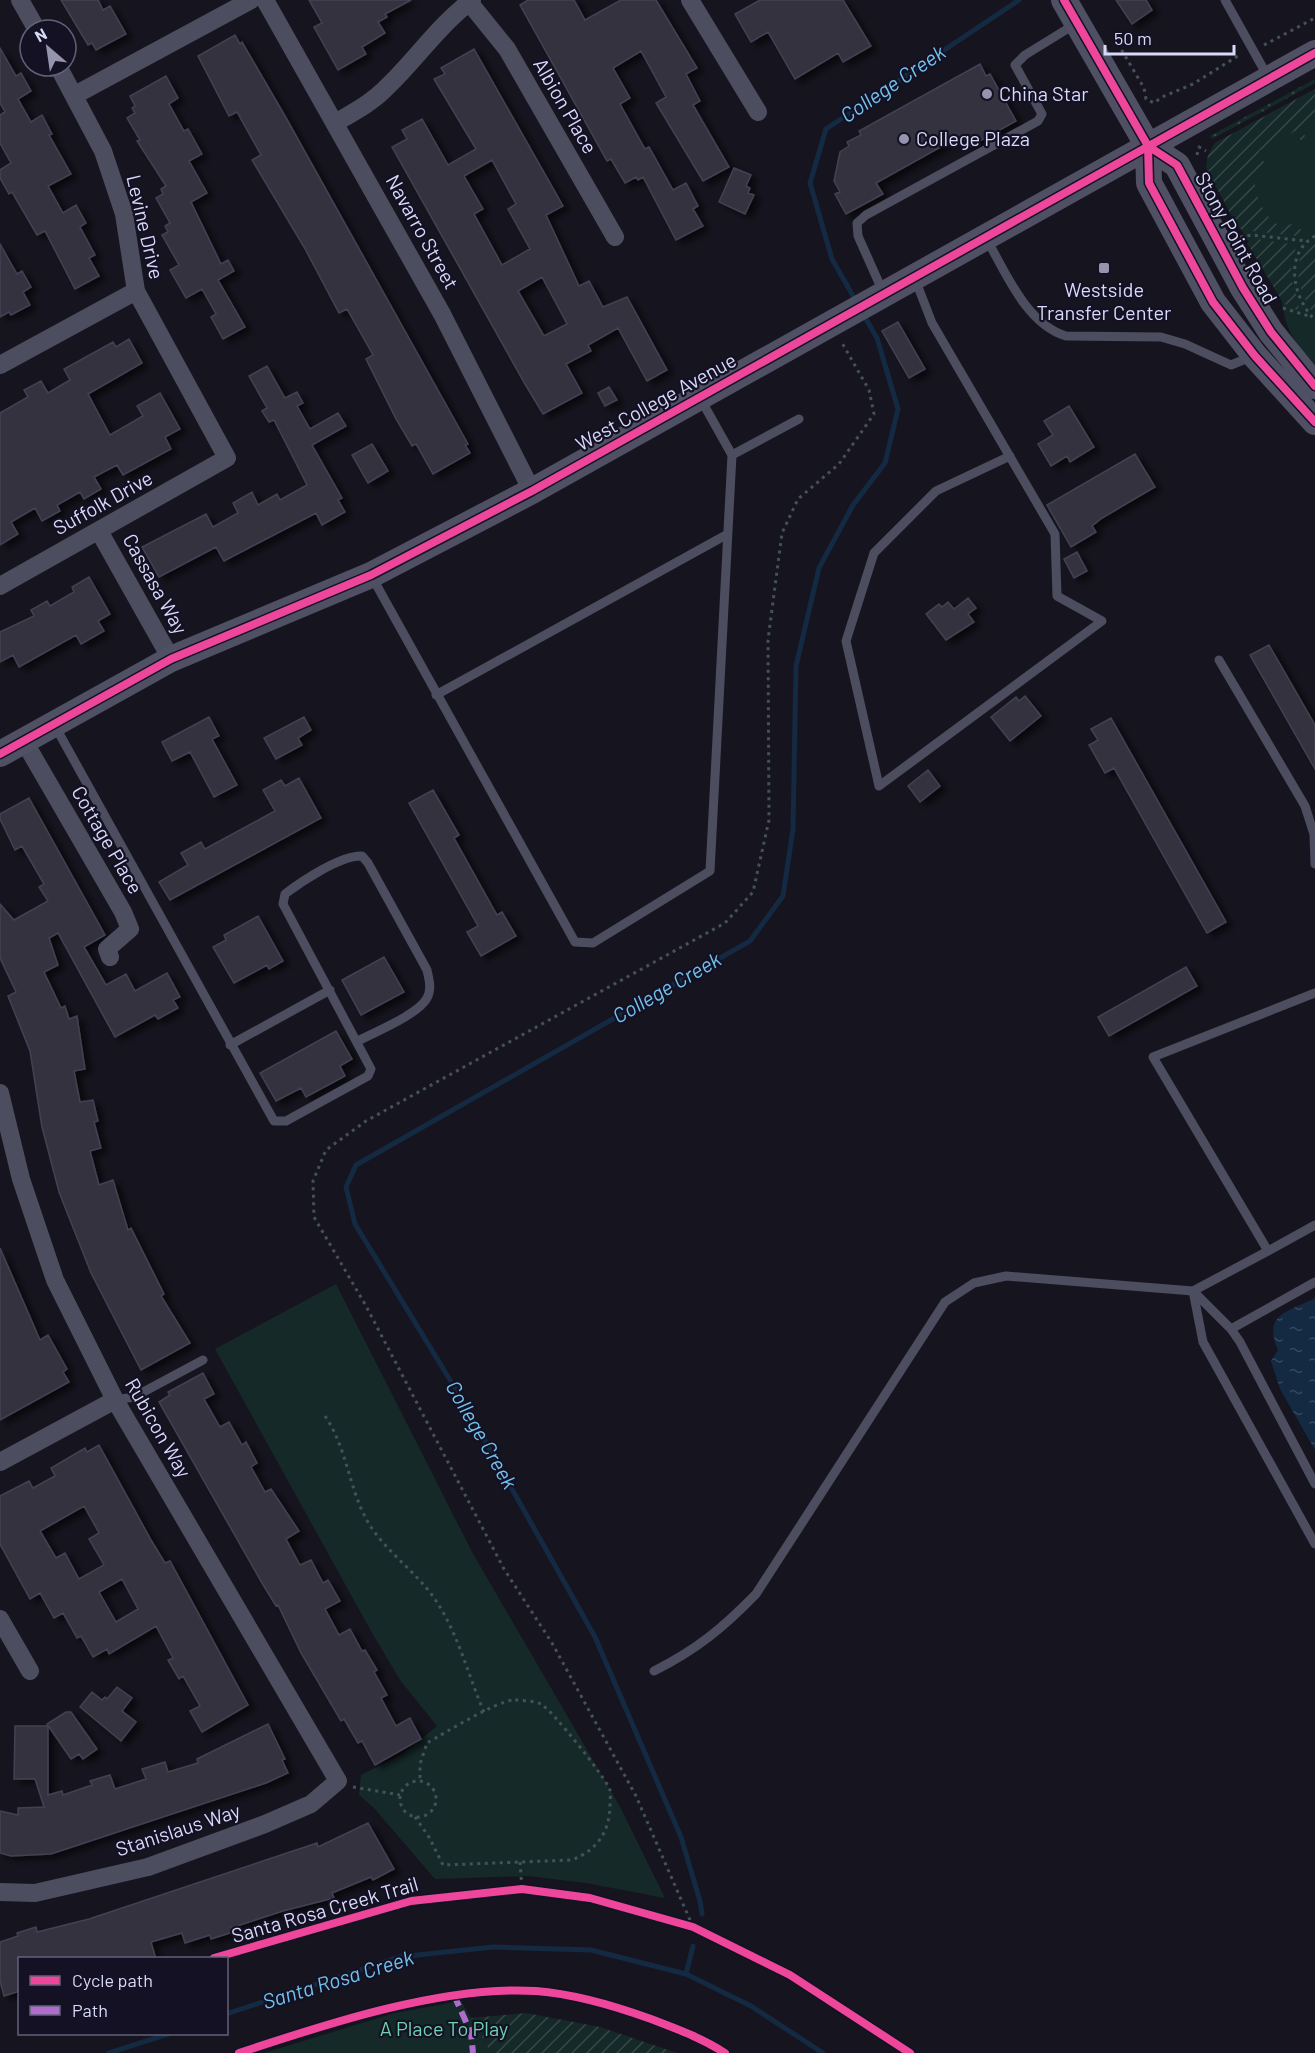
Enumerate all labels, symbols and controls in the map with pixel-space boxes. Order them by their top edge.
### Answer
north arrow [18,18,78,78]
scale bar [1105,18,1234,56]
text: N [31,24,50,45]
text: 50 m [1114,27,1152,49]
water label: College Creek [835,38,950,127]
street label: Albion Place [529,54,603,157]
place label: China Star [999,81,1088,105]
marker: China Star [980,87,994,101]
place label: College Plaza [916,126,1030,150]
marker: College Plaza [897,132,911,146]
street label: Stony Point Road [1191,167,1283,308]
street label: Navarro Street [382,170,464,293]
street label: Levine Drive [122,172,170,281]
marker: Westside Transfer Center [1097,261,1111,275]
place label: Westside Transfer Center [1037,277,1171,324]
street label: West College Avenue [571,347,740,455]
street label: Suffolk Drive [49,465,156,539]
street label: Cassasa Way [118,529,193,638]
street label: Cottage Place [67,781,148,898]
water label: College Creek [608,945,726,1028]
street label: Rubicon Way [121,1373,197,1482]
water label: College Creek [441,1376,524,1494]
street label: Stanislaus Way [112,1798,243,1861]
street label: Santa Rosa Creek Trail [229,1871,421,1947]
water label: Santa Rosa Creek [259,1943,417,2013]
legend [18,1957,228,2035]
text: Cycle path [72,1969,153,1991]
text: Path [72,1999,108,2021]
park label: A Place To Play [380,2016,508,2040]

